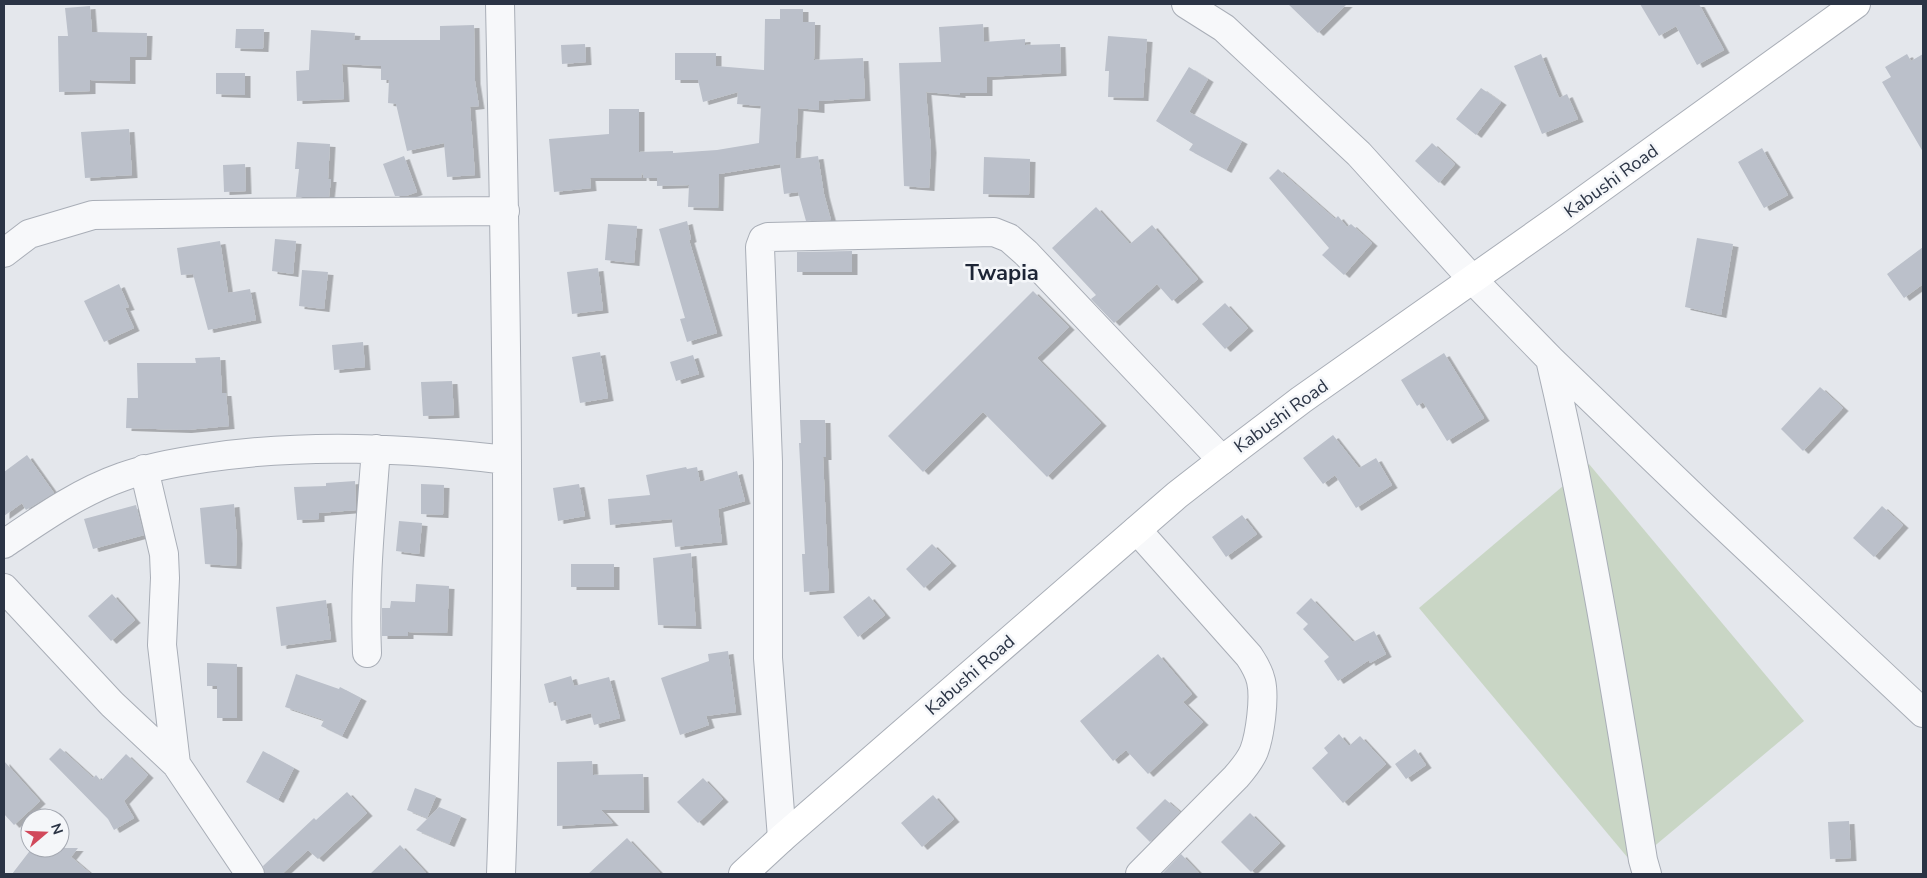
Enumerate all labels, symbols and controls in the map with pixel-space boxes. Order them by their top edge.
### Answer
street label: Kabushi Road [1559,139,1663,223]
district label: Twapia [965,258,1039,288]
street label: Kabushi Road [1229,374,1333,458]
street label: Kabushi Road [920,630,1020,720]
north arrow [20,808,70,858]
text: N [46,821,68,837]

